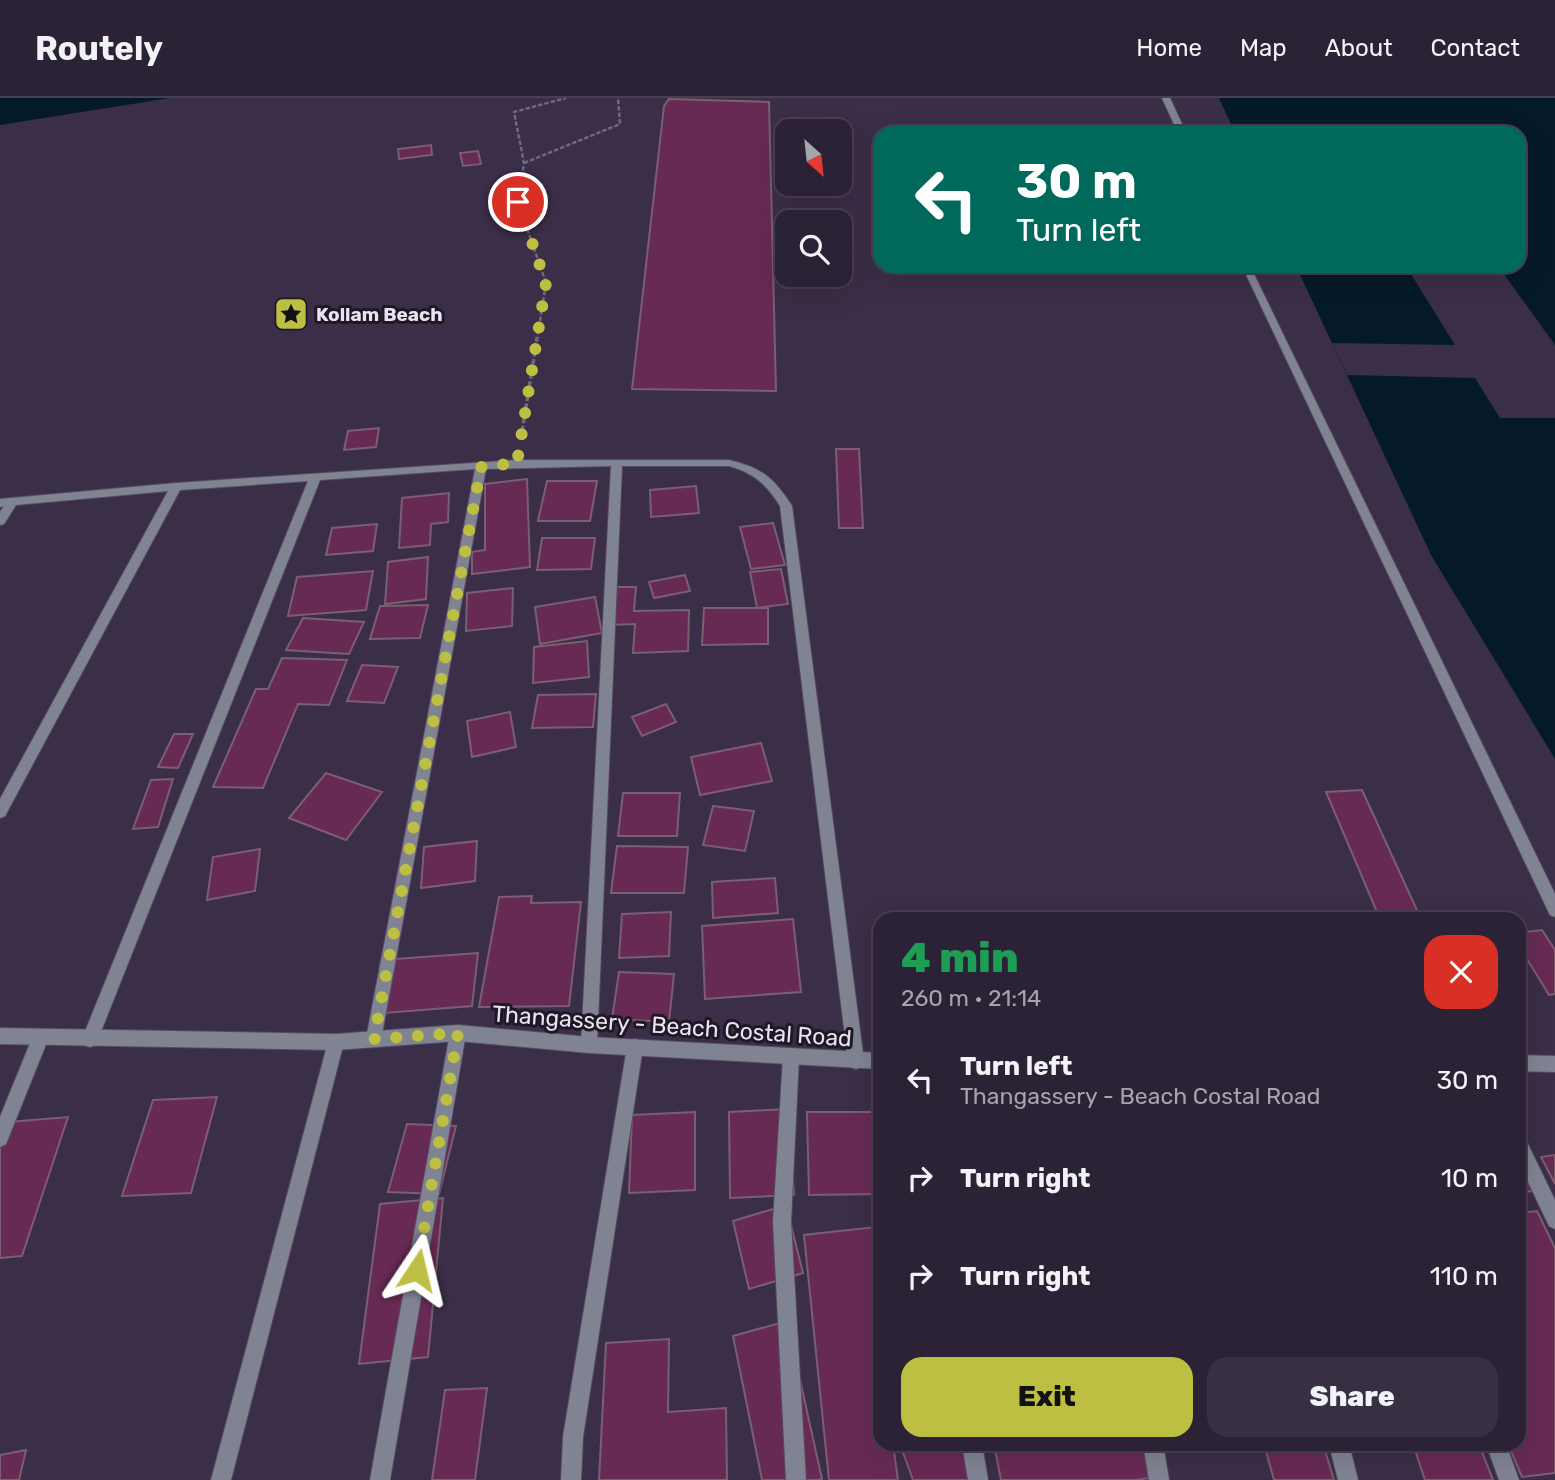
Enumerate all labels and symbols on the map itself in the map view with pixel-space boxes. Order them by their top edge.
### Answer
north arrow [775,119,852,196]
pin [488,172,548,232]
place icon: Kollam Beach [272,295,310,333]
place label: Kollam Beach [316,303,443,326]
street label: Thangassery - Beach Costal Road [491,999,853,1053]
position arrow [380,1233,454,1307]

